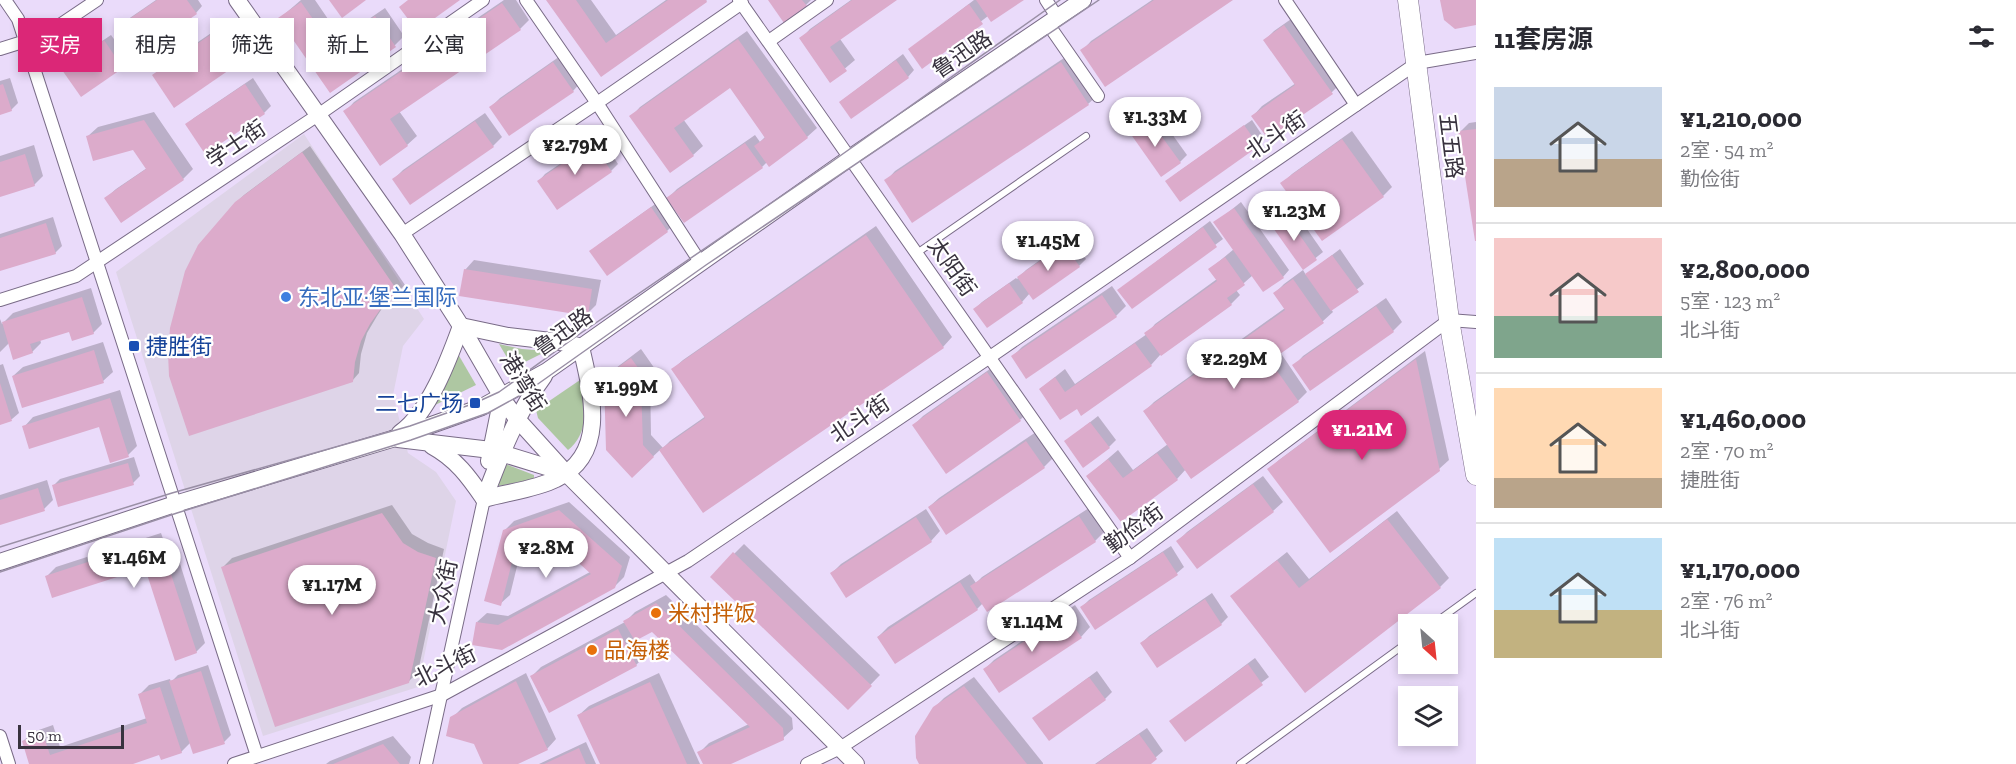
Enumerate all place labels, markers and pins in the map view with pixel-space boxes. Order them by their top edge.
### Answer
pin: ¥1.33M [1106,97,1204,148]
pin: ¥2.79M [526,125,624,176]
pin: ¥1.23M [1245,191,1343,242]
pin: ¥1.45M [999,221,1097,272]
place label: 东北亚·堡兰国际 [298,284,457,311]
marker: 东北亚·堡兰国际 [279,290,293,304]
place label: 捷胜街 [146,333,212,360]
marker: 捷胜街 [127,339,141,353]
pin: ¥2.29M [1185,339,1283,390]
pin: ¥1.99M [577,367,675,418]
place label: 二七广场 [375,390,463,417]
marker: 二七广场 [468,396,482,410]
pin: ¥1.21M [1313,410,1411,461]
pin: ¥2.8M [504,528,588,579]
pin: ¥1.46M [85,538,183,589]
pin: ¥1.17M [283,565,381,616]
place label: 米村拌饭 [668,600,756,627]
pin: ¥1.14M [983,602,1081,653]
marker: 米村拌饭 [649,606,663,620]
place label: 品海楼 [604,637,670,664]
marker: 品海楼 [585,643,599,657]

